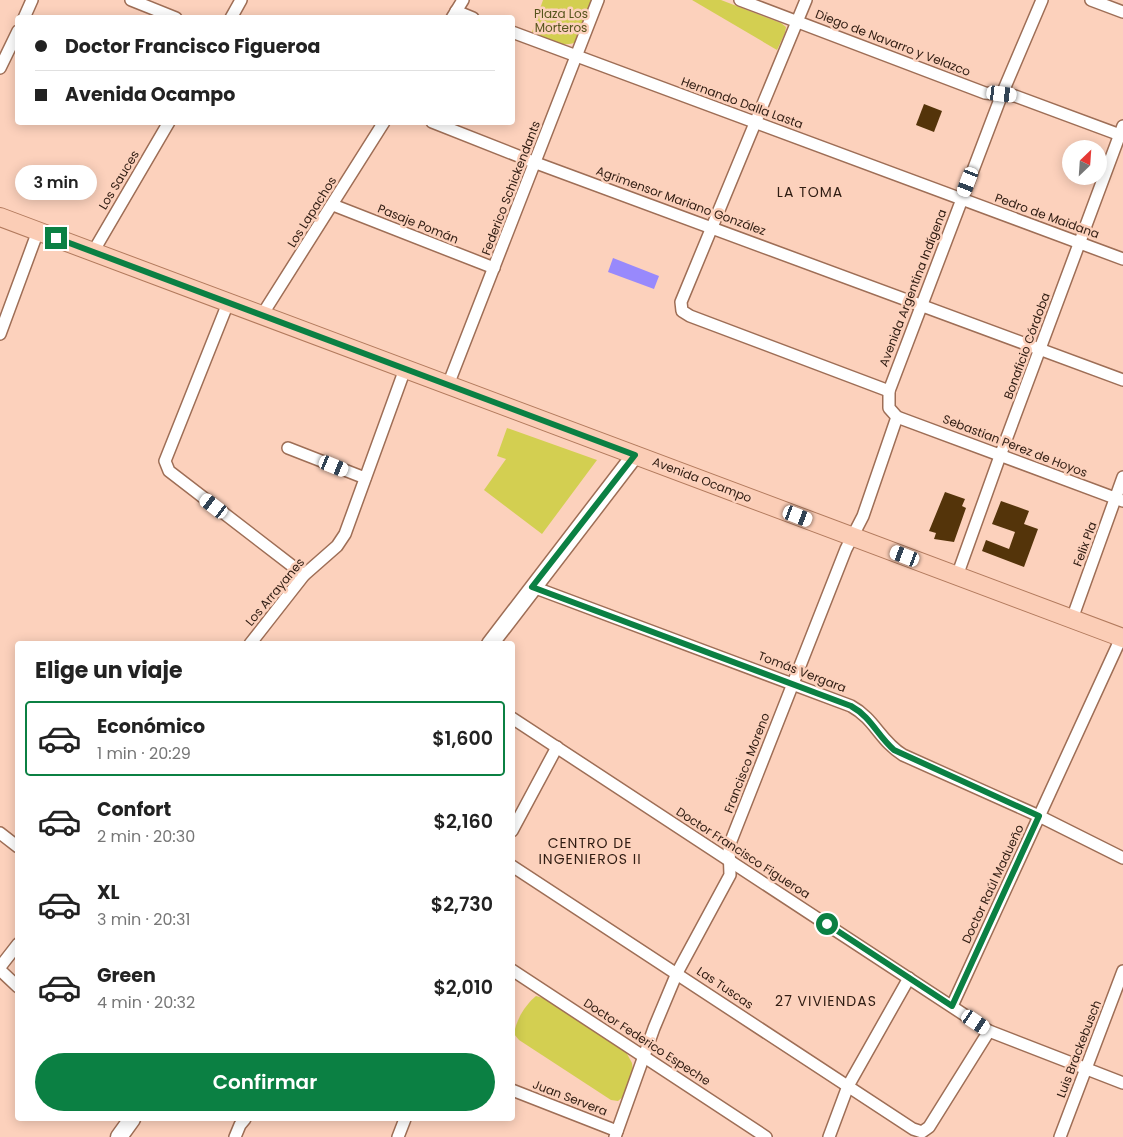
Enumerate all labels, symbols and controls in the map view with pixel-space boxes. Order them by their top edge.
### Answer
park label: Plaza Los Morteros [534,5,588,36]
street label: Diego de Navarro y Velazco [813,5,973,80]
text: Doctor Francisco Figueroa [65,33,321,60]
street label: Hernando Dalla Lasta [679,73,805,133]
text: Avenida Ocampo [65,81,235,108]
car [986,85,1017,103]
street label: Federico Schickendants [477,118,544,257]
north arrow [1062,140,1108,185]
map controls [1062,140,1107,185]
street label: Los Sauces [94,147,143,212]
street label: Agrimensor Mariano González [594,162,768,239]
car [955,165,980,199]
callout: 3 min [15,166,97,200]
text: 3 min [33,171,79,194]
street label: Los Lapachos [283,173,340,250]
district label: LA TOMA [777,182,843,202]
street label: Pedro de Maidana [993,189,1102,242]
street label: Pasaje Pomán [375,200,461,247]
street label: Avenida Argentina Indígena [875,207,950,369]
route end [45,227,67,249]
street label: Bonaficio Córdoba [999,290,1054,401]
street label: Sebastian Perez de Hoyos [940,410,1090,481]
car [317,453,350,479]
street label: Avenida Ocampo [650,453,755,506]
car [197,491,230,521]
car [781,504,814,528]
street label: Felix Pla [1069,519,1100,569]
car [888,544,921,568]
street label: Los Arrayanes [241,554,308,629]
street label: Tomás Vergara [756,647,849,696]
text: Elige un viaje [35,655,183,686]
street label: Francisco Moreno [720,710,774,815]
text: Económico [97,713,205,740]
icon: car [37,716,82,761]
text: $1,600 [432,725,493,752]
text: 1 min · 20:29 [97,742,191,765]
text: Confort [97,796,171,823]
icon: car [37,799,82,844]
street label: Doctor Francisco Figueroa [673,803,814,902]
text: $2,160 [434,808,493,835]
street label: Doctor Raúl Madueño [957,821,1028,946]
text: 2 min · 20:30 [97,825,195,848]
district label: CENTRO DE INGENIEROS II [538,833,642,869]
text: XL [97,879,120,906]
icon: car [37,882,82,927]
text: $2,730 [431,891,493,918]
text: 3 min · 20:31 [97,908,191,931]
route start [816,913,838,935]
text: Green [97,962,156,989]
street label: Las Tuscas [694,962,757,1013]
icon: car [37,965,82,1010]
text: $2,010 [433,974,493,1001]
text: 4 min · 20:32 [97,991,195,1014]
district label: 27 VIVIENDAS [775,991,877,1011]
street label: Doctor Federico Espeche [580,994,714,1089]
street label: Luis Brackebusch [1052,998,1105,1100]
car [959,1007,992,1037]
button: Confirmar [35,1053,495,1111]
street label: Juan Servera [530,1075,610,1120]

